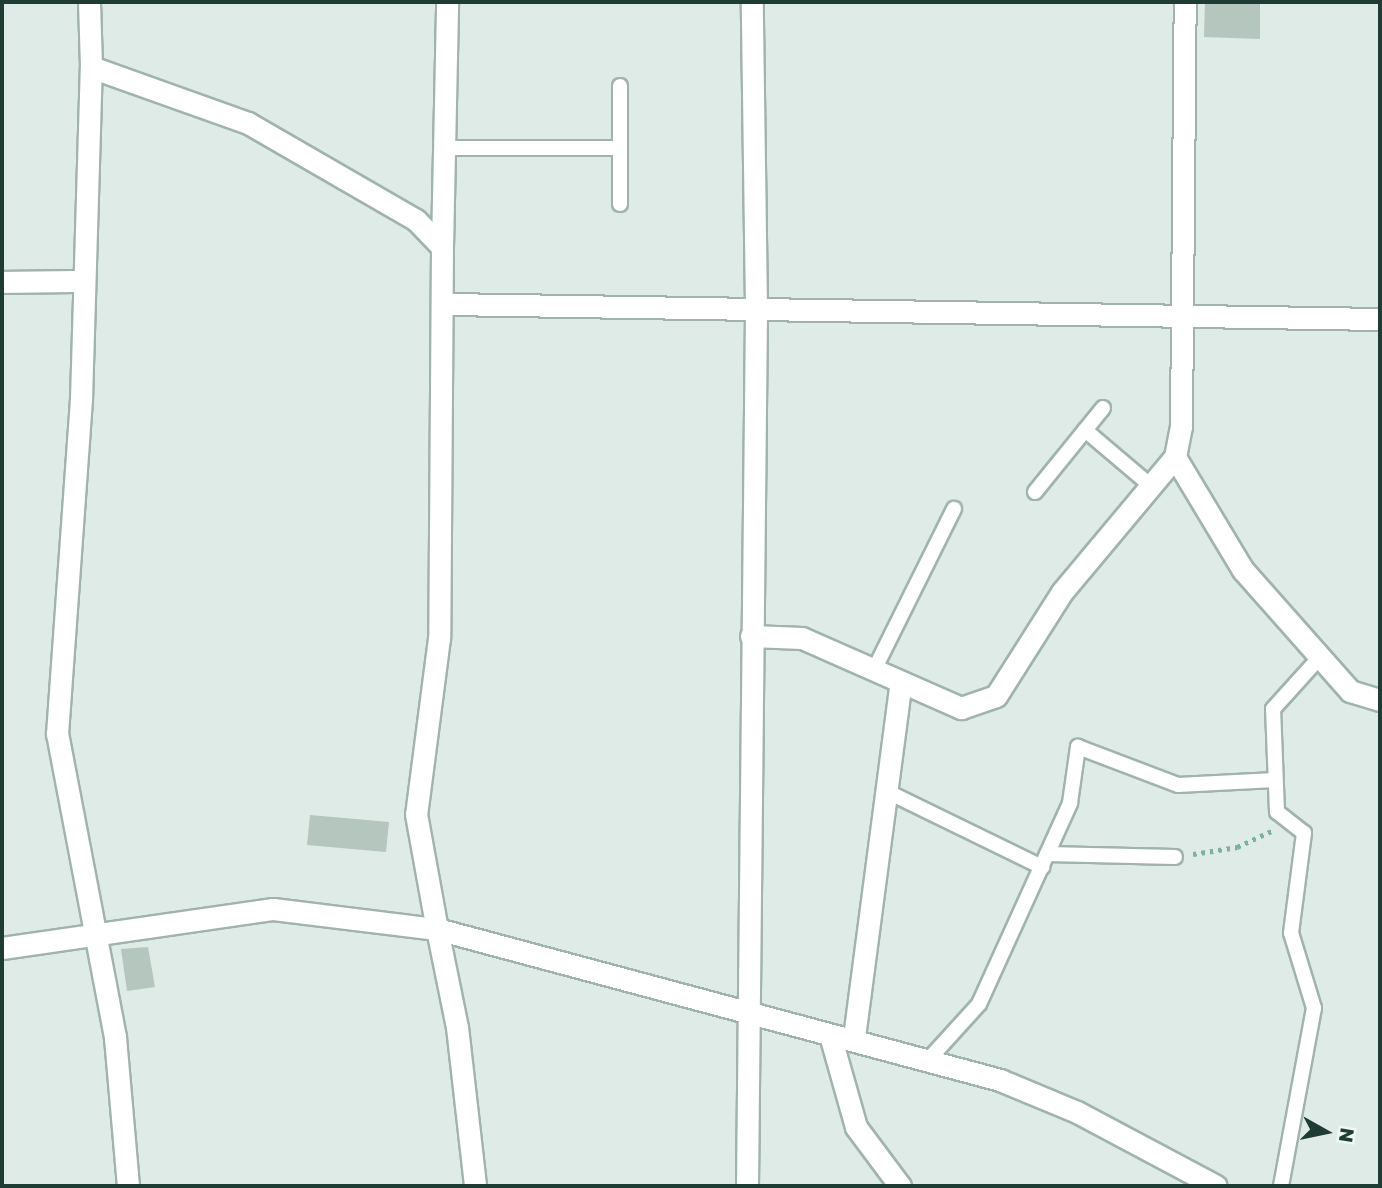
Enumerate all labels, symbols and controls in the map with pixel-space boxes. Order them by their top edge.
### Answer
north arrow [1291,1097,1361,1167]
text: N [1335,1126,1360,1144]

